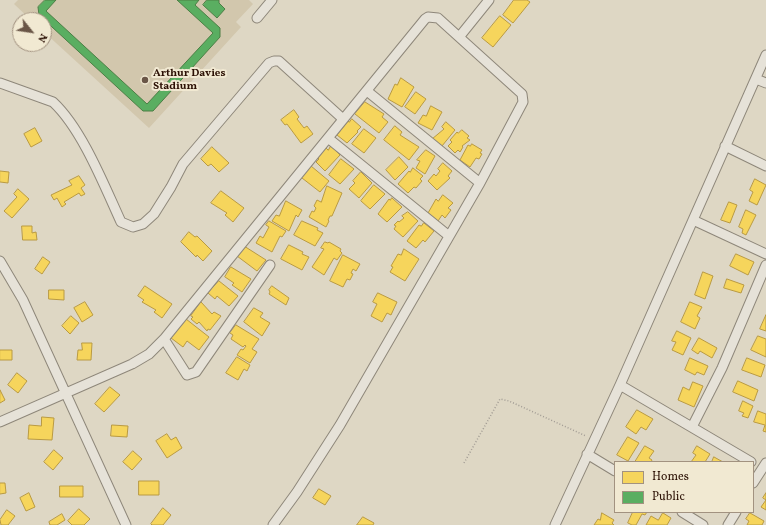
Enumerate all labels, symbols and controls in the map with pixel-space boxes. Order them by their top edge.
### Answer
north arrow [12,12,52,52]
text: N [33,31,50,45]
place label: Arthur Davies Stadium [153,67,226,93]
marker: Arthur Davies Stadium [140,75,150,85]
legend [614,461,754,513]
text: Homes [652,469,689,485]
text: Public [652,489,685,505]

